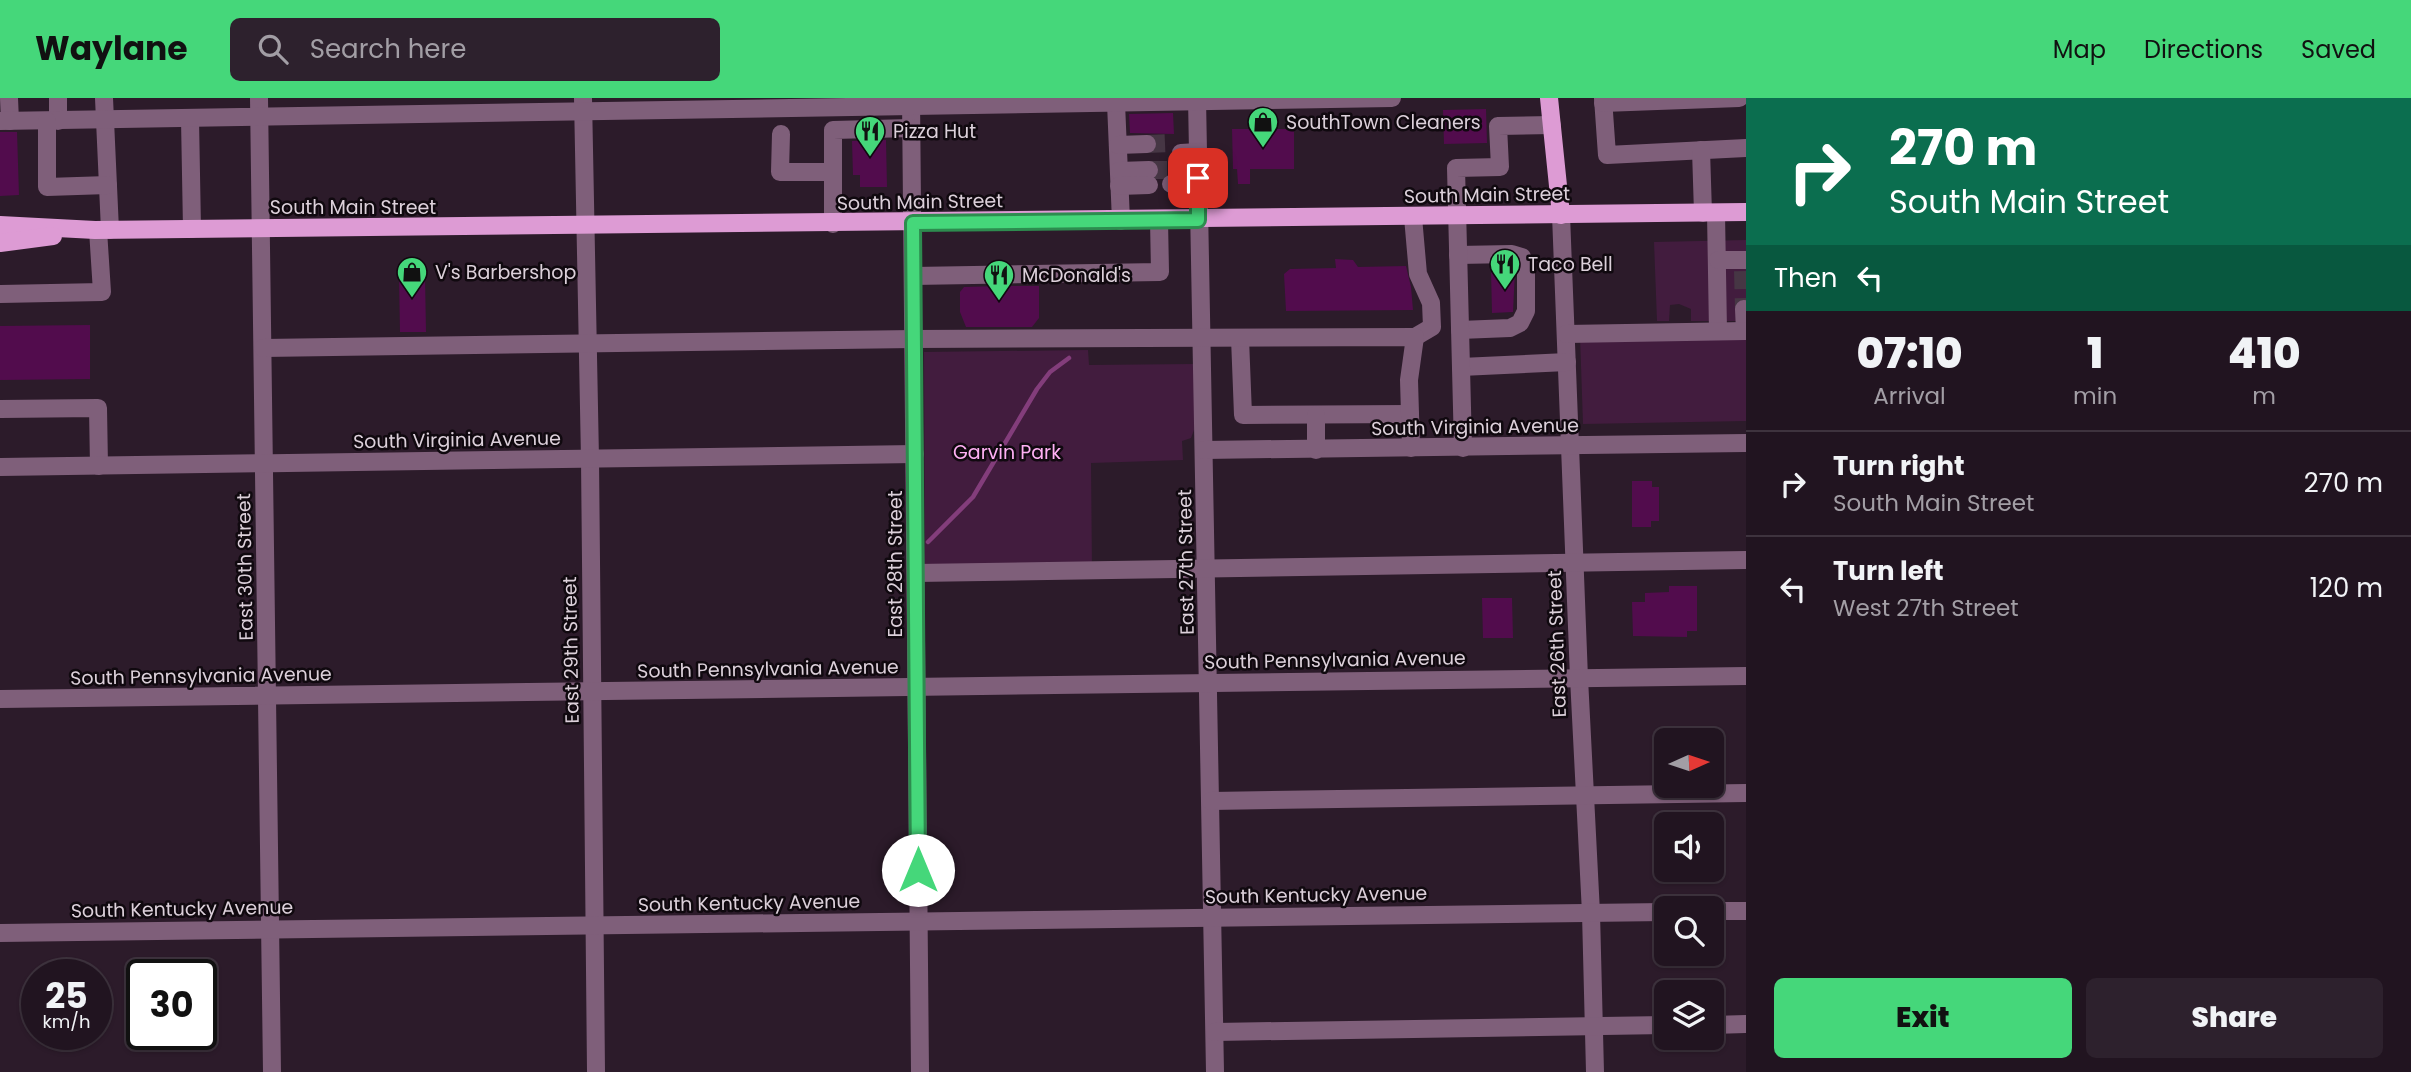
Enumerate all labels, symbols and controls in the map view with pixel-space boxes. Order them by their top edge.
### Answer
search box [230,18,720,81]
text: Waylane [35,25,188,72]
icon: search [254,30,292,68]
text: Search here [310,31,466,67]
text: Map [2053,33,2106,66]
text: Directions [2144,33,2263,66]
text: Saved [2301,33,2376,66]
shop icon: SouthTown Cleaners [1246,105,1280,149]
place label: SouthTown Cleaners [1286,109,1481,136]
restaurant icon: Pizza Hut [853,114,887,158]
text: 270 m [1889,114,2037,182]
place label: Pizza Hut [893,118,976,145]
icon: right [1774,126,1865,217]
pin [1168,148,1228,208]
icon: arrive [1179,159,1217,197]
text: South Main Street [1889,179,2169,224]
street label: South Main Street [1404,180,1570,210]
street label: South Main Street [837,187,1003,217]
street label: South Main Street [270,194,436,221]
restaurant icon: Taco Bell [1488,247,1522,291]
place label: Taco Bell [1528,251,1613,278]
shop icon: V's Barbershop [395,255,429,299]
restaurant icon: McDonald's [982,258,1016,302]
place label: V's Barbershop [435,259,576,286]
icon: left [1851,259,1889,297]
text: Then [1774,260,1837,296]
place label: McDonald's [1022,262,1131,289]
text: 07:10 [1856,324,1963,383]
text: 1 [2087,324,2103,383]
text: 410 [2228,324,2301,383]
text: Arrival [1873,380,1946,412]
text: min [2073,380,2117,412]
text: m [2252,380,2276,412]
street label: South Virginia Avenue [1371,412,1579,442]
street label: South Virginia Avenue [353,425,561,455]
park label: Garvin Park [953,439,1061,466]
text: Turn right [1833,448,1965,484]
icon: right [1774,465,1812,503]
text: 270 m [2304,465,2383,501]
text: South Main Street [1833,487,2034,519]
street label: East 27th Street [1171,489,1201,635]
street label: East 28th Street [882,490,909,638]
street label: East 30th Street [230,493,260,641]
text: Turn left [1833,553,1944,589]
street label: East 26th Street [1541,570,1573,718]
icon: left [1774,570,1812,608]
text: 120 m [2310,570,2383,606]
street label: East 29th Street [556,576,586,724]
text: West 27th Street [1833,592,2019,624]
street label: South Pennsylvania Avenue [1204,644,1466,676]
street label: South Pennsylvania Avenue [637,653,899,685]
street label: South Pennsylvania Avenue [70,660,332,692]
north arrow [1654,728,1724,798]
map controls [1654,728,1724,1050]
button: sound [1654,812,1724,882]
position arrow [881,833,955,907]
street label: South Kentucky Avenue [1205,880,1427,910]
street label: South Kentucky Avenue [638,888,860,918]
street label: South Kentucky Avenue [71,894,293,924]
button: search [1654,896,1724,966]
speed limit sign: 30 [126,959,217,1050]
text: 25 [45,971,88,1020]
button: Exit [1774,978,2072,1058]
button: Share [2086,978,2383,1058]
button: layers [1654,980,1724,1050]
text: km/h [43,1009,90,1034]

